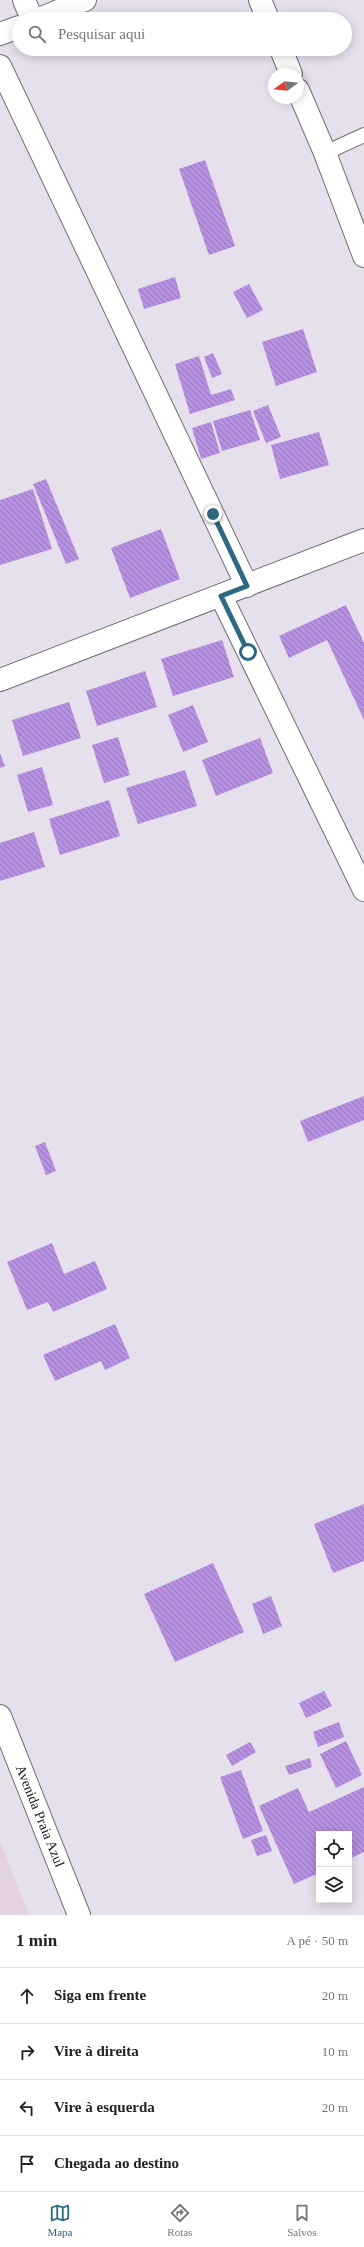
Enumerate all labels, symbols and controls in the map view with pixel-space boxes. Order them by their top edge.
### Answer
search box [12,12,352,56]
icon: search [26,23,48,45]
text: Pesquisar aqui [58,26,145,42]
north arrow [268,68,304,104]
route end [204,505,222,523]
route start [239,643,257,661]
street label: Avenida Praia Azul [13,1763,67,1869]
map controls [316,1831,352,1903]
button: locate [316,1831,352,1867]
button: layers [316,1867,352,1903]
text: 1 min [16,1931,57,1950]
text: A pé · 50 m [287,1933,348,1948]
icon: ahead [16,1985,38,2007]
text: Siga em frente [54,1987,146,2003]
text: 20 m [322,1988,348,2003]
icon: right [16,2041,38,2063]
text: Vire à direita [54,2043,139,2059]
text: 10 m [322,2044,348,2059]
icon: left [16,2097,38,2119]
text: Vire à esquerda [54,2099,155,2115]
text: 20 m [322,2100,348,2115]
icon: arrive [16,2153,38,2175]
text: Chegada ao destino [54,2155,179,2171]
tab: Mapa [47,2202,72,2238]
tab: Rotas [167,2202,192,2238]
tab: Salvos [287,2202,317,2238]

